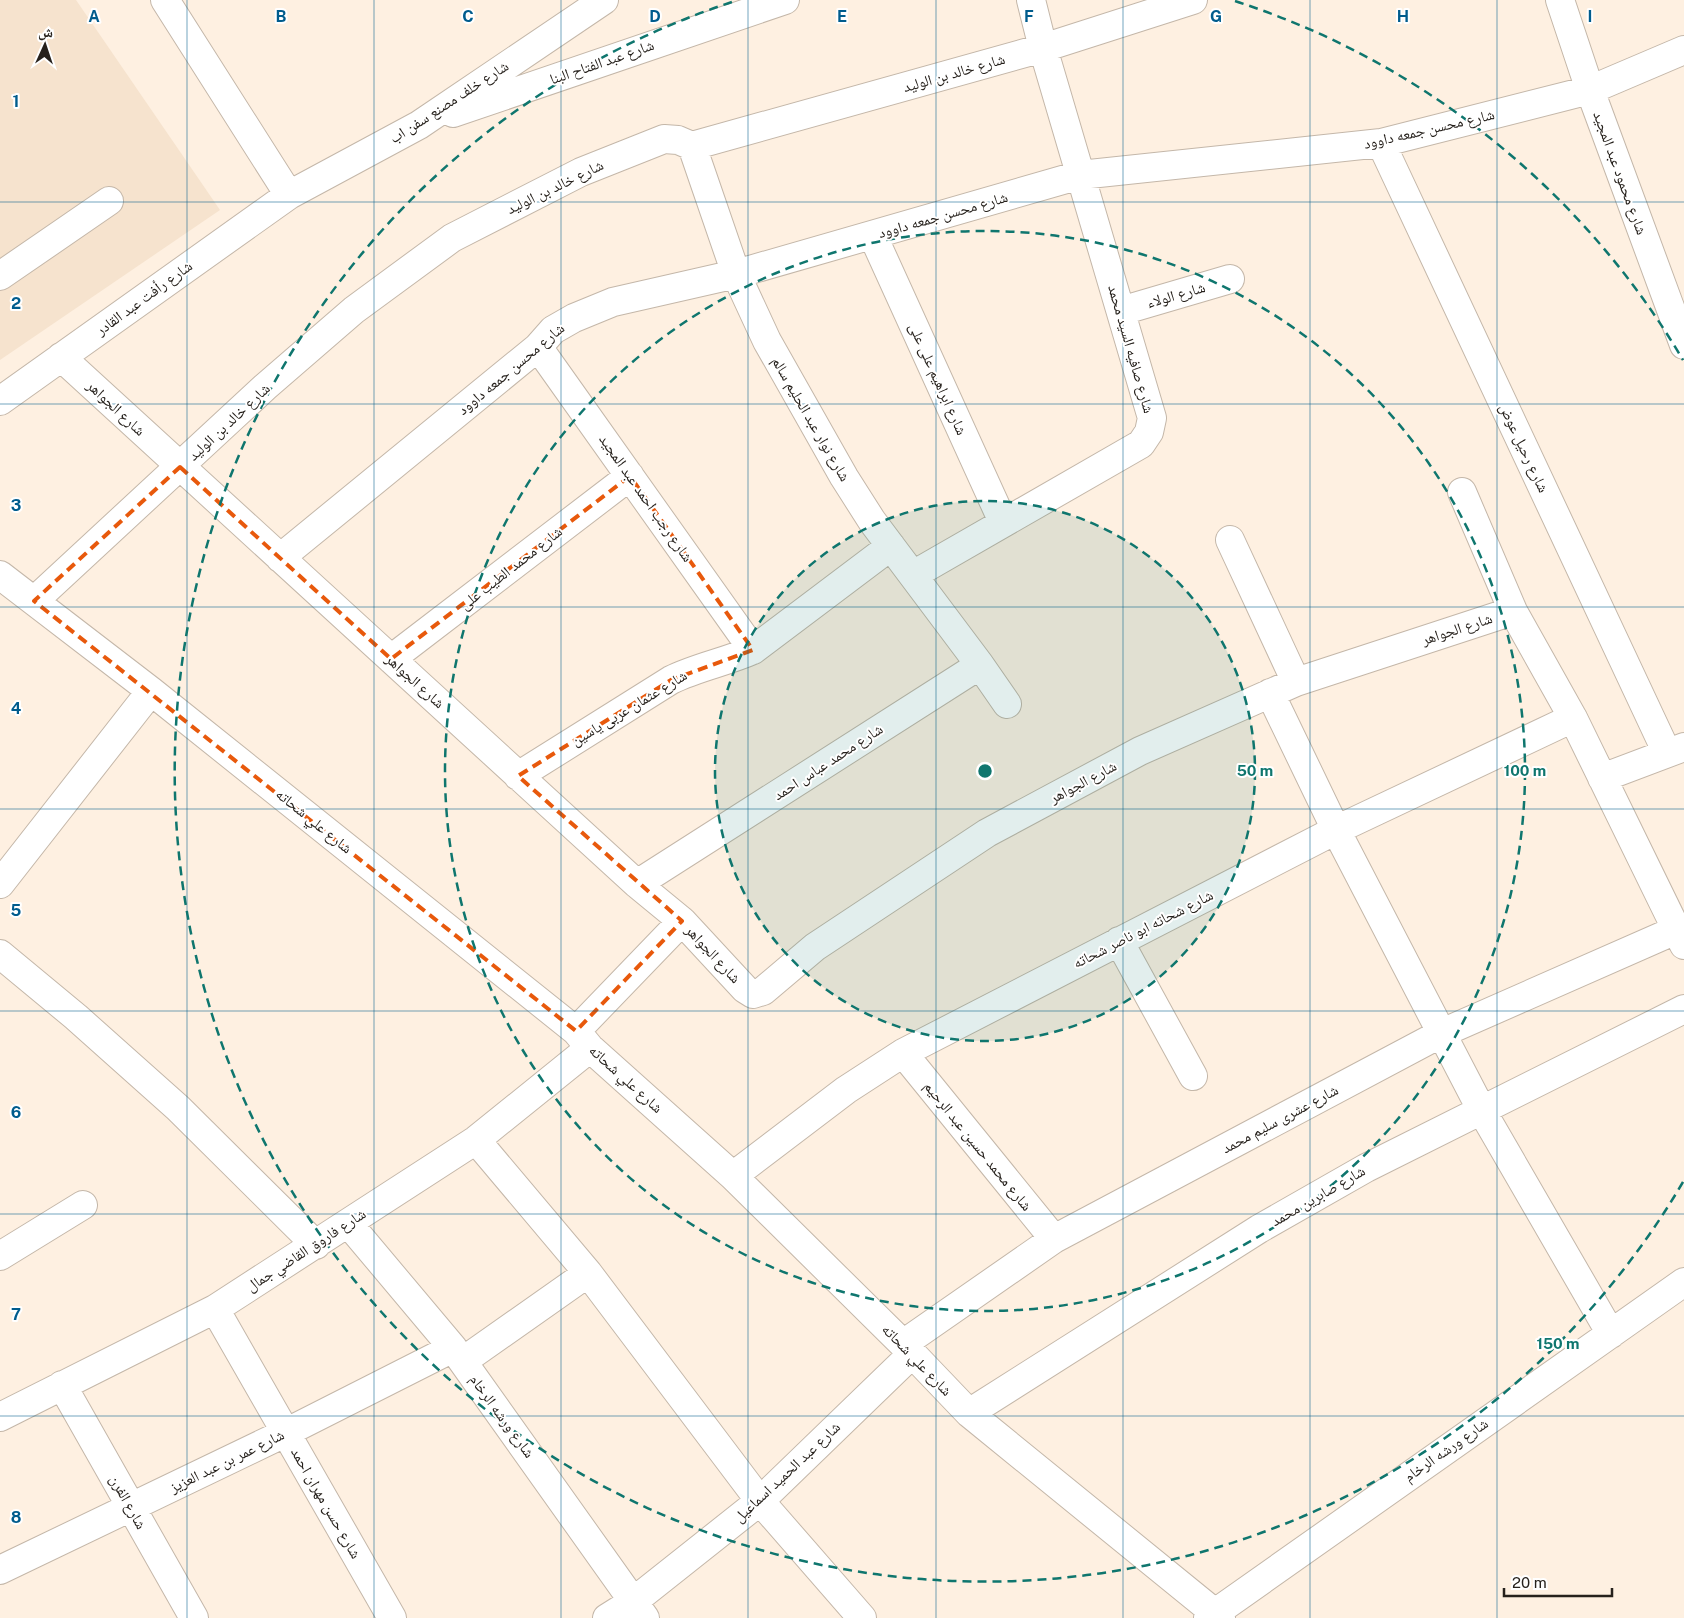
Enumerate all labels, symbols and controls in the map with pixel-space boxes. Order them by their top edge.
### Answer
text: A [88,7,100,26]
text: B [276,7,287,26]
text: C [462,7,474,26]
text: D [649,7,661,26]
text: E [837,7,847,26]
text: F [1024,7,1034,26]
text: G [1210,7,1222,26]
text: H [1397,7,1409,26]
text: I [1588,7,1592,26]
north arrow [20,20,70,70]
text: ش [38,24,54,41]
street label: شارع عبد الفتاح البنا [547,36,657,89]
street label: شارع خالد بن الوليد [901,50,1008,97]
street label: شارع خلف مصنع سفن اب [386,57,513,148]
text: 1 [13,92,19,111]
street label: شارع محسن جمعه داوود [1362,105,1497,154]
street label: شارع محمود عبد المجيد [1588,109,1651,238]
street label: شارع خالد بن الوليد [504,156,607,219]
street label: شارع محسن جمعه داوود [876,188,1010,243]
street label: شارع رأفت عبد القادر [91,257,196,340]
street label: شارع الولاء [1145,278,1208,313]
street label: شارع صافيه السيد محمد [1103,283,1158,416]
text: 2 [11,294,21,313]
street label: شارع محسن جمعه داوود [454,319,569,420]
street label: شارع ابراهيم على على [904,320,971,438]
street label: شارع نوار عبد الحليم سالم [767,353,854,485]
street label: شارع الجواهر [82,376,149,440]
street label: شارع خالد بن الوليد [184,379,274,465]
street label: شارع رحيل عوض [1495,400,1553,496]
street label: شارع رجب احمد عبد المجيد [594,431,697,566]
text: 3 [11,496,21,515]
street label: شارع محمد الطيب على [456,522,567,614]
street label: شارع الجواهر [1418,609,1495,650]
street label: شارع الجواهر [380,649,448,713]
street label: شارع عثمان عربى ياسين [568,666,691,751]
text: 4 [11,699,22,718]
street label: شارع محمد عباس احمد [770,720,887,805]
street label: شارع الجواهر [1046,757,1120,808]
centre of rings [976,762,994,780]
text: 50 m [1237,762,1273,779]
text: 100 m [1504,762,1546,779]
street label: شارع علي شحاته [270,785,356,860]
street label: شارع شحاته ابو ناصر شحاته [1070,886,1217,973]
text: 5 [11,901,22,920]
street label: شارع الجواهر [680,920,745,988]
street label: شارع علي شحاته [584,1041,667,1119]
street label: شارع محمد حسين عبد الرحيم [919,1078,1036,1215]
street label: شارع عشرى سليم محمد [1219,1081,1342,1158]
text: 6 [11,1103,21,1122]
street label: شارع صابرين محمد [1268,1162,1369,1231]
street label: شارع فاروق القاضي جمال [243,1205,371,1298]
text: 7 [11,1305,21,1324]
street label: شارع علي شحاته [876,1320,956,1402]
text: 150 m [1536,1335,1580,1352]
street label: شارع ورشه الرخام [465,1371,538,1462]
street label: شارع ورشه الرخام [1400,1414,1492,1487]
street label: شارع عبد الحميد اسماعيل [730,1418,845,1527]
street label: شارع عمر بن عبد العزيز [166,1425,288,1498]
street label: شارع حسن مهران احمد [286,1444,365,1562]
street label: شارع الفرن [105,1472,150,1533]
text: 8 [11,1508,22,1527]
scale bar [1504,1566,1612,1598]
text: 20 m [1512,1574,1547,1591]

